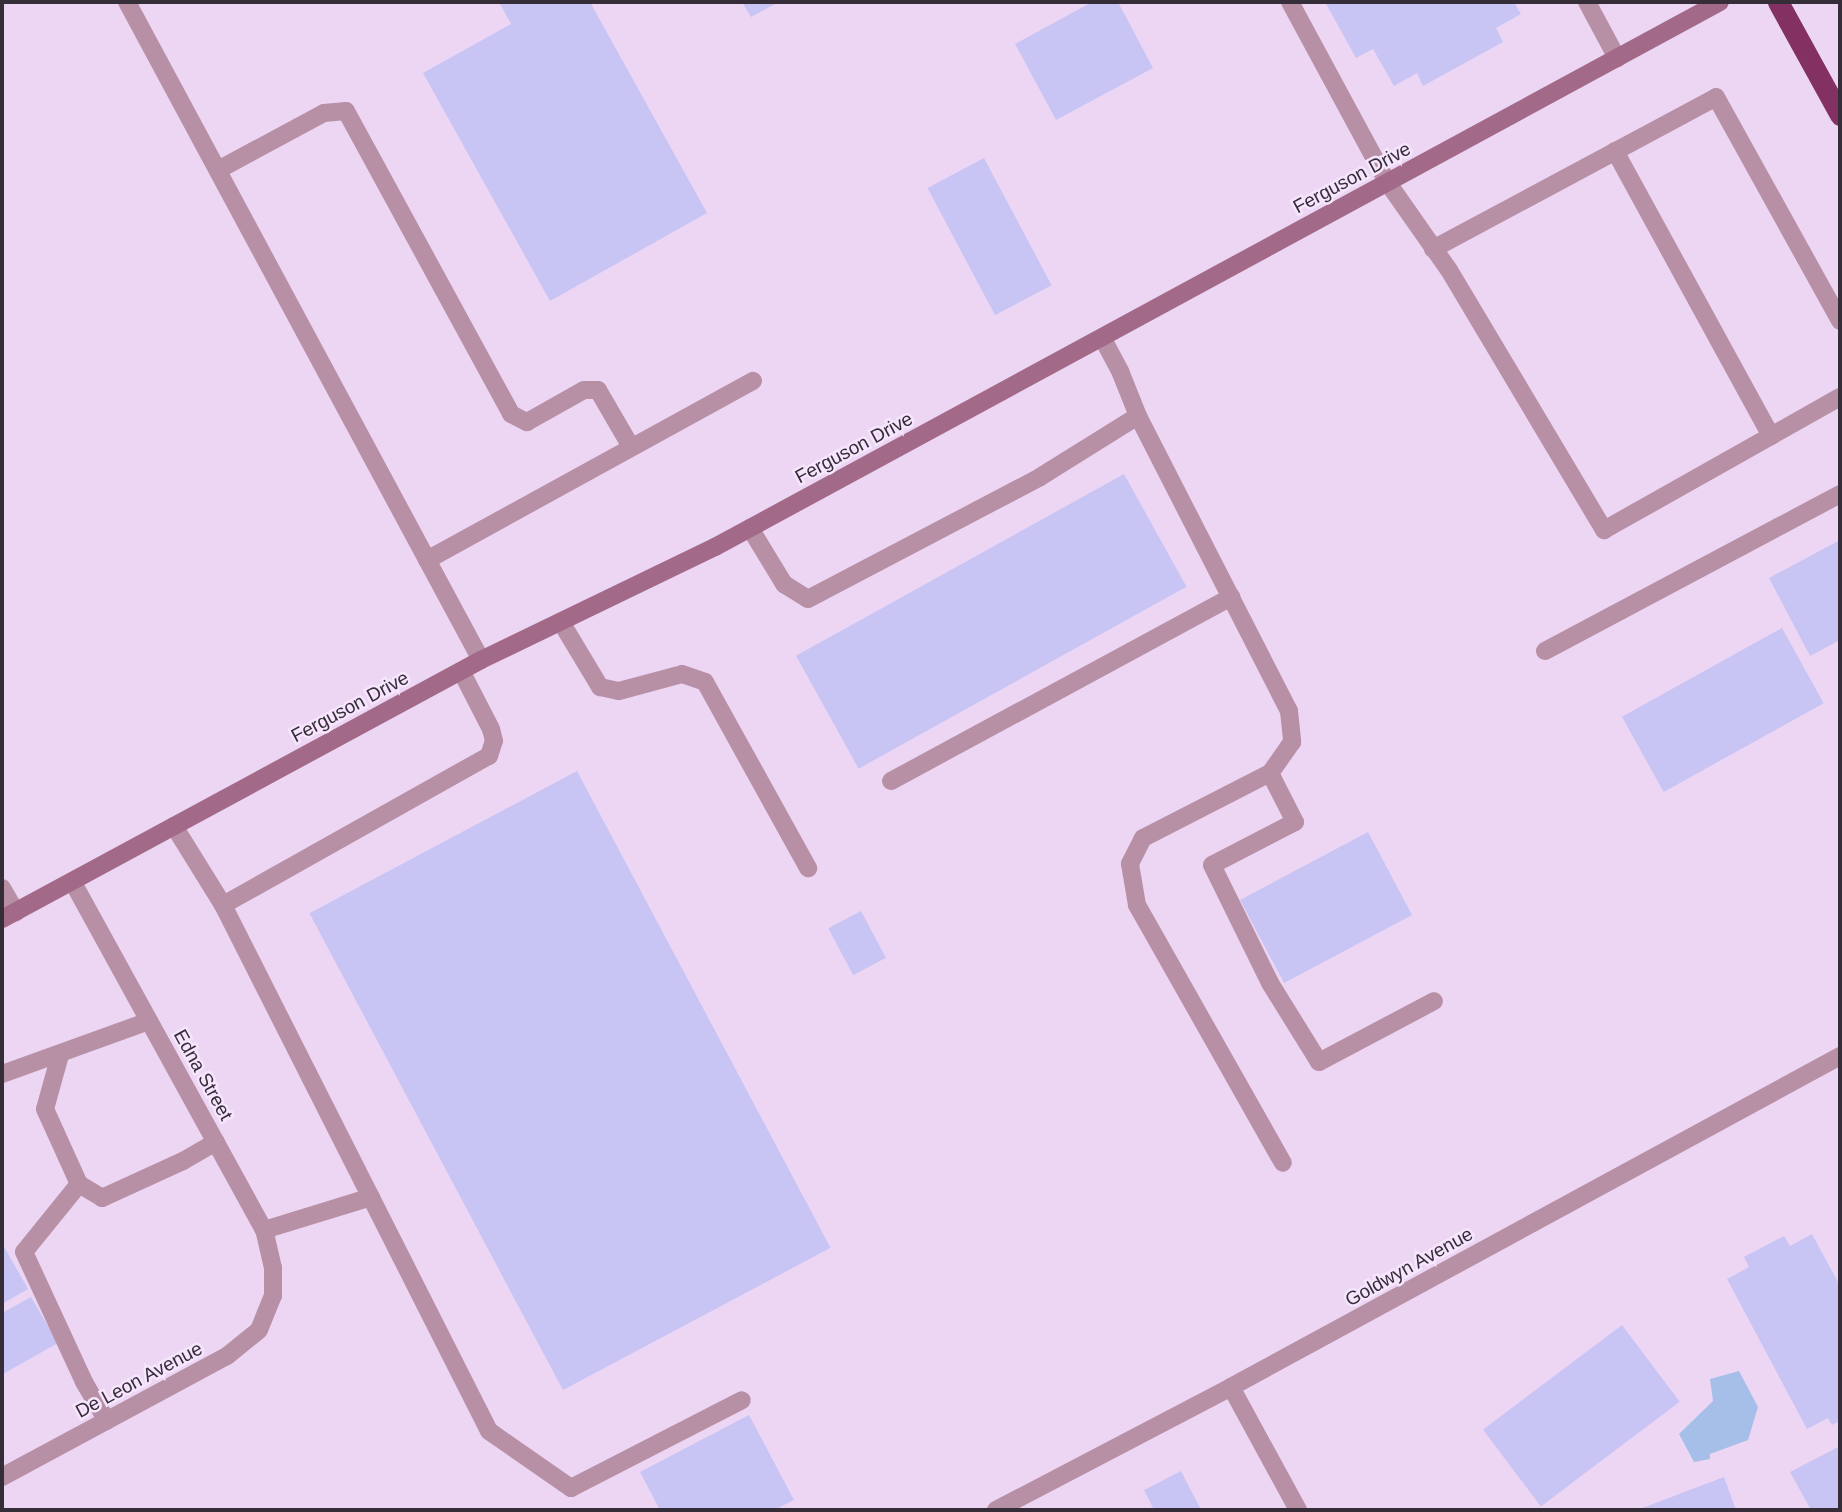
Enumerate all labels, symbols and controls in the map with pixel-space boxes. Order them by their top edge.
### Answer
street label: Ferguson Drive [1289,137,1415,219]
street label: Ferguson Drive [791,407,917,489]
street label: Ferguson Drive [287,666,413,748]
street label: Edna Street [169,1026,237,1124]
street label: Goldwyn Avenue [1341,1222,1477,1312]
street label: De Leon Avenue [71,1337,207,1423]

